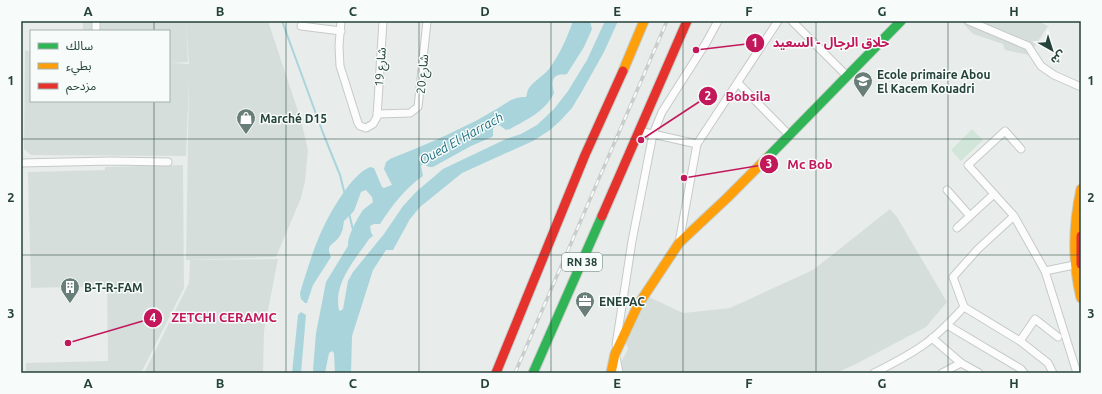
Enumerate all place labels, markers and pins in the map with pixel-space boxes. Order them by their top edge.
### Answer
callout: حلاق الرجال - السعيد [745,30,897,55]
place label: Ecole primaire Abou El Kacem Kouadri [877,68,990,95]
school or university icon: Ecole primaire Abou El Kacem Kouadri [852,70,874,98]
callout: Bobsila [698,84,779,109]
shop icon: Marché D15 [235,107,257,135]
place label: Marché D15 [260,112,327,125]
callout: Mc Bob [759,152,840,177]
building icon: B-T-R-FAM [59,276,81,304]
place label: B-T-R-FAM [84,281,143,294]
office icon: ENEPAC [574,290,596,318]
place label: ENEPAC [599,295,645,308]
callout: ZETCHI CERAMIC [143,305,285,330]

